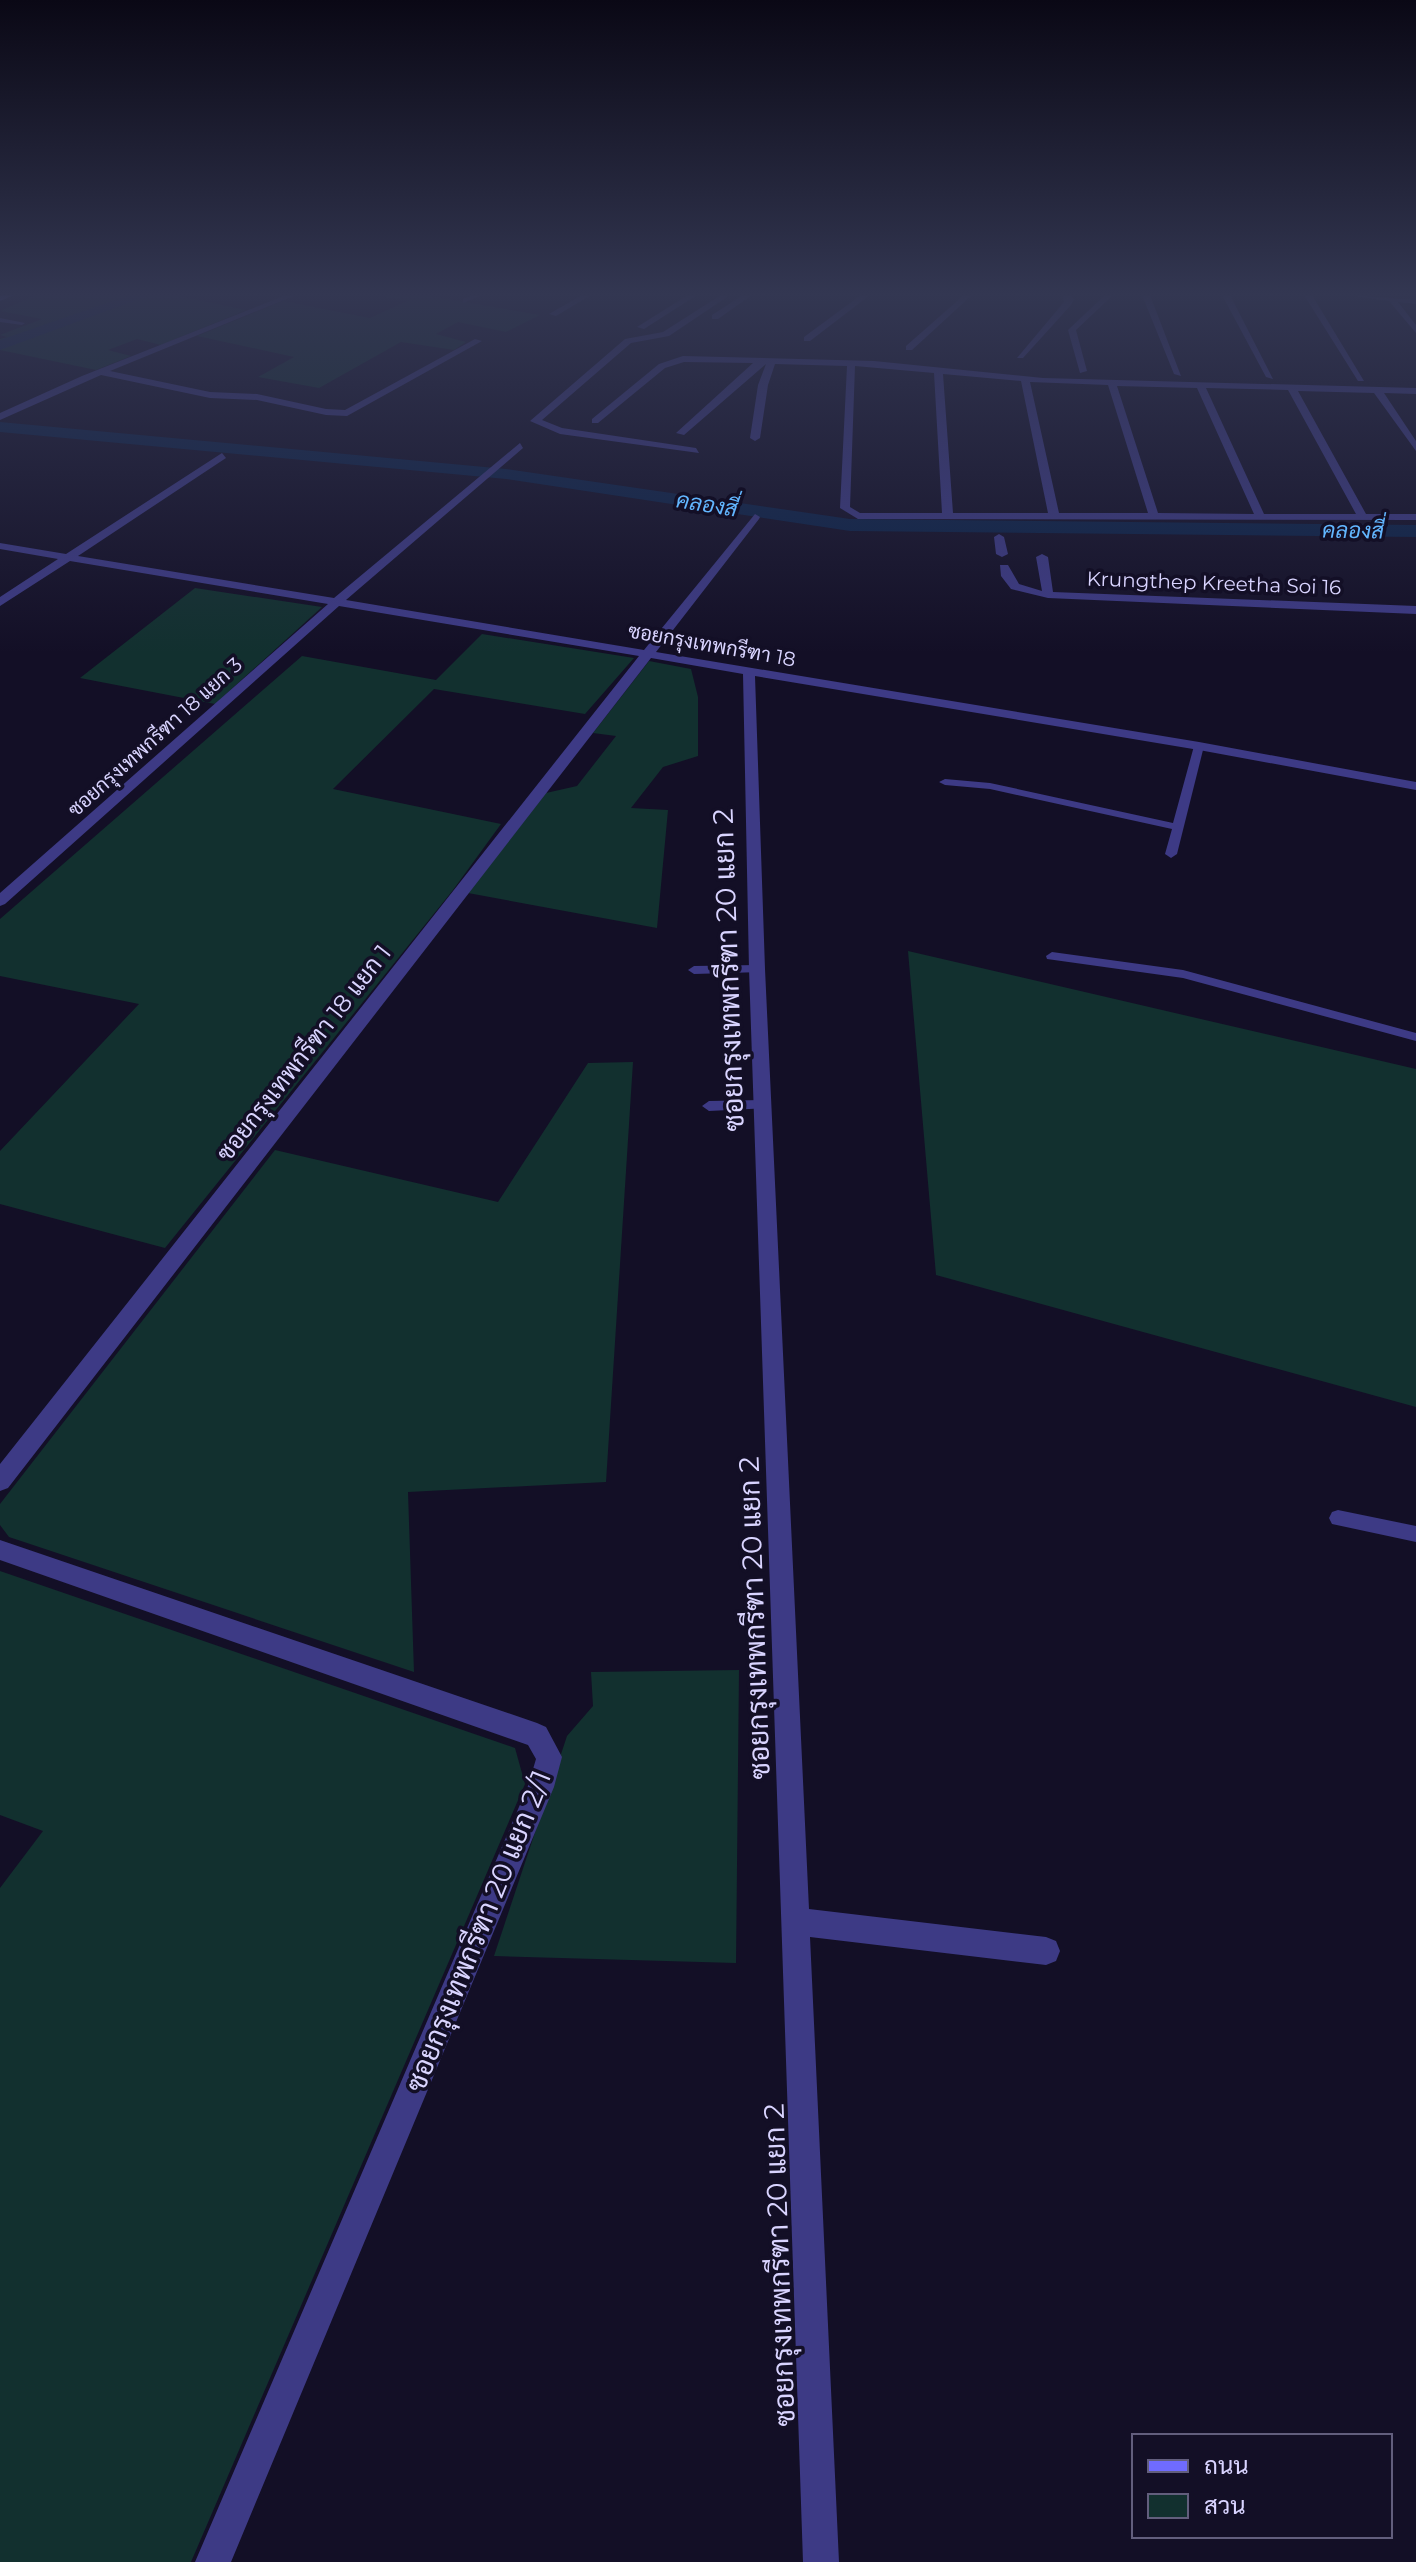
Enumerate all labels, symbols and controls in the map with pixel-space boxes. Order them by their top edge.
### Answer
water label: คลองสี่ [674,480,743,523]
water label: คลองสี่ [1322,510,1387,545]
street label: Krungthep Kreetha Soi 16 [1086,567,1342,599]
street label: ซอยกรุงเทพกรีฑา 18 [626,617,798,674]
street label: ซอยกรุงเทพกรีฑา 18 แยก 3 [62,652,248,823]
street label: ซอยกรุงเทพกรีฑา 20 แยก 2 [704,808,754,1132]
street label: ซอยกรุงเทพกรีฑา 18 แยก 1 [210,939,399,1168]
street label: ซอยกรุงเทพกรีฑา 20 แยก 2 [730,1456,780,1780]
street label: ซอยกรุงเทพกรีฑา 20 แยก 2/1 [397,1765,561,2098]
street label: ซอยกรุงเทพกรีฑา 20 แยก 2 [755,2103,805,2427]
legend [1132,2434,1392,2538]
text: ถนน [1204,2451,1249,2480]
text: สวน [1204,2491,1246,2520]

